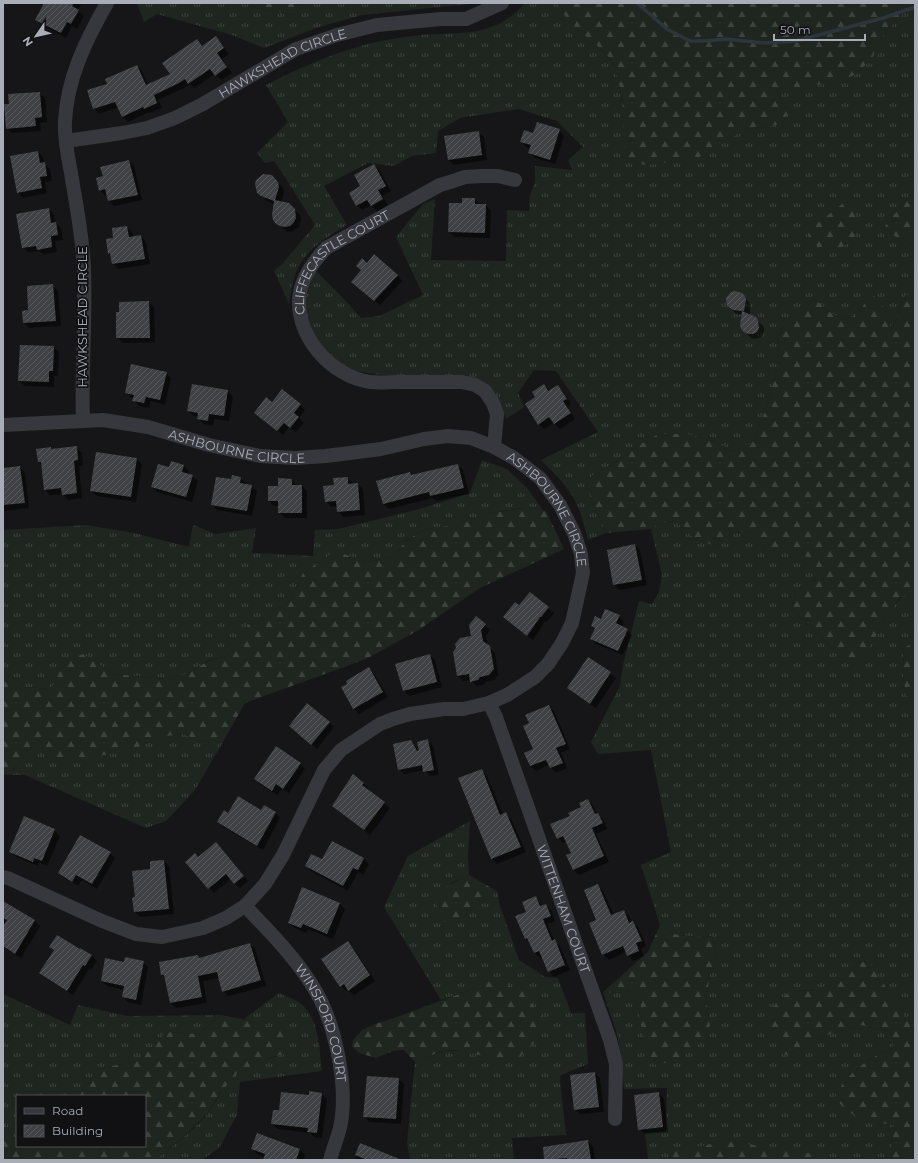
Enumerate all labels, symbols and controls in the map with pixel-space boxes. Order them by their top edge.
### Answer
north arrow [16,16,56,56]
scale bar [774,16,865,42]
text: 50 m [780,22,811,37]
street label: HAWKSHEAD CIRCLE [215,25,348,101]
text: N [19,34,36,49]
street label: CLIFFECASTLE COURT [291,206,393,316]
street label: HAWKSHEAD CIRCLE [74,246,90,388]
street label: ASHBOURNE CIRCLE [167,425,306,466]
street label: ASHBOURNE CIRCLE [504,448,590,568]
street label: WITTENHAM COURT [534,842,594,976]
street label: WINSFORD COURT [292,961,350,1083]
legend [16,1095,146,1147]
text: Road [52,1103,83,1118]
text: Building [52,1123,103,1138]

